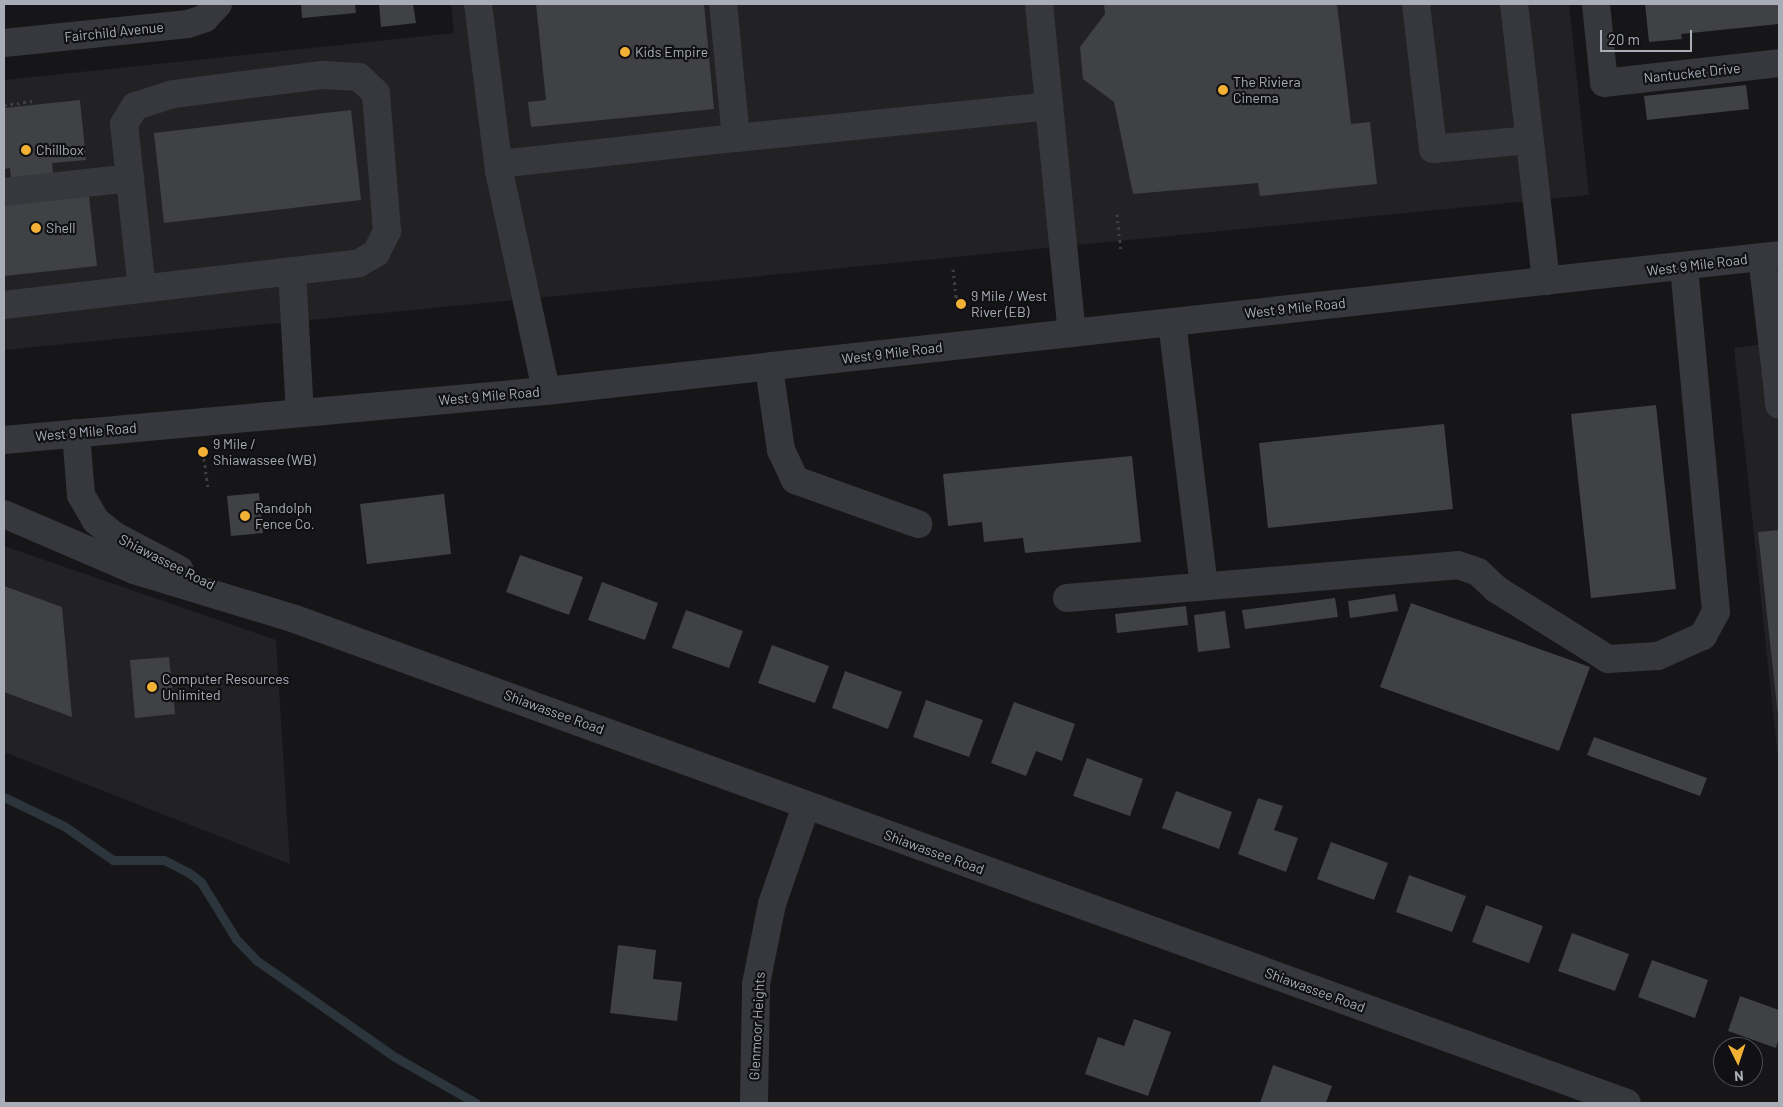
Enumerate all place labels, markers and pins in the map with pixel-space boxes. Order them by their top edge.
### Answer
place label: Kids Empire [635,44,708,60]
marker: Kids Empire [619,46,631,58]
place label: The Riviera Cinema [1233,74,1301,106]
marker: The Riviera Cinema [1217,84,1229,96]
place label: Chillbox [36,142,84,158]
marker: Chillbox [20,144,32,156]
place label: Shell [46,220,76,236]
marker: Shell [30,222,42,234]
place label: 9 Mile / West River (EB) [971,288,1047,321]
marker: 9 Mile / West River (EB) [955,298,967,310]
place label: 9 Mile / Shiawassee (WB) [213,436,316,468]
marker: 9 Mile / Shiawassee (WB) [197,446,209,458]
place label: Randolph Fence Co. [255,500,315,532]
marker: Randolph Fence Co. [239,510,251,522]
place label: Computer Resources Unlimited [162,671,289,704]
marker: Computer Resources Unlimited [146,681,158,693]

